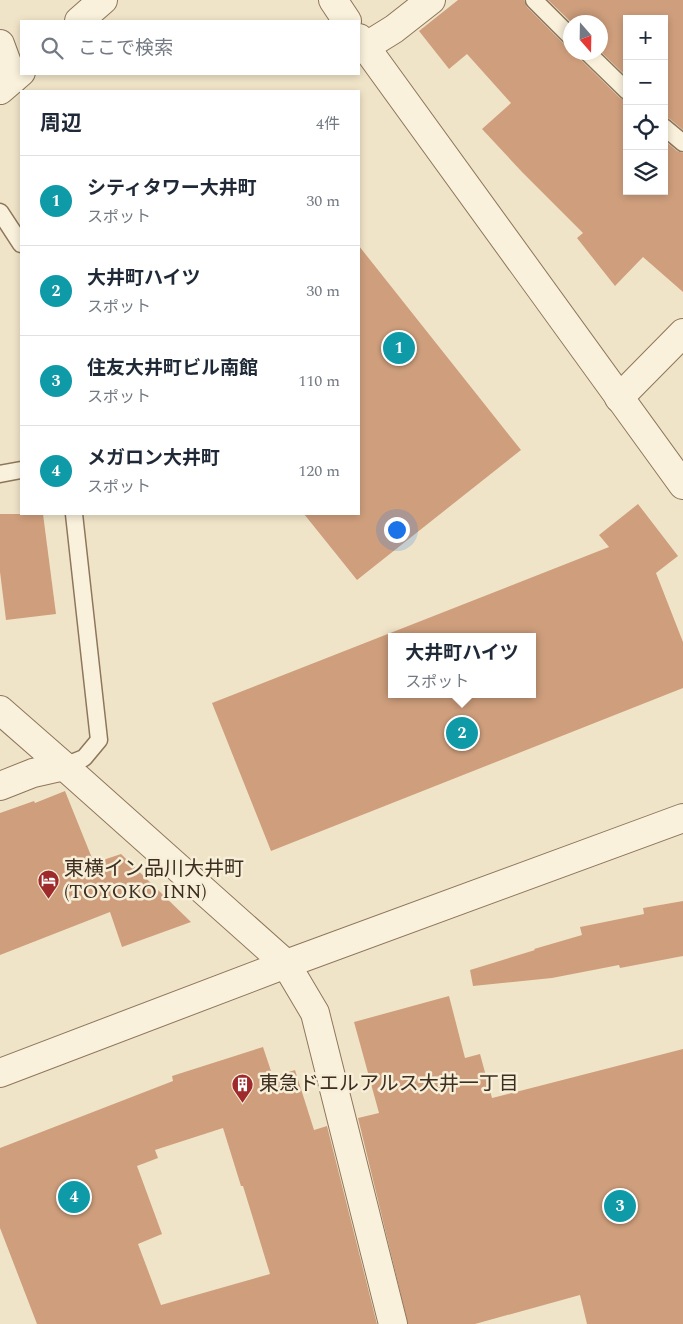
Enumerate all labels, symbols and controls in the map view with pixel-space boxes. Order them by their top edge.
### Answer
north arrow [563,15,608,60]
map controls [623,15,668,195]
button: + [623,15,668,60]
search box [20,20,360,75]
icon: search [38,34,66,62]
text: ここで検索 [78,34,173,63]
button: − [623,60,668,105]
button: locate [623,105,668,150]
text: 周辺 [40,108,82,140]
text: 4件 [316,112,340,136]
button: layers [623,150,668,195]
text: シティタワー大井町 [87,174,257,203]
text: 1 [52,189,60,213]
text: 30 m [306,189,340,213]
text: スポット [87,205,151,229]
text: 大井町ハイツ [87,264,201,293]
text: 2 [52,279,60,303]
text: 30 m [306,279,340,303]
text: スポット [87,295,151,319]
pin: 1 [383,329,415,367]
text: 住友大井町ビル南館 [87,354,258,383]
text: 3 [52,369,60,393]
text: 110 m [298,369,340,393]
text: スポット [87,385,151,409]
text: メガロン大井町 [87,444,220,473]
text: 4 [52,459,60,483]
text: 120 m [298,459,340,483]
text: スポット [87,475,151,499]
your location [384,517,410,543]
popup [388,633,536,698]
text: 大井町ハイツ [405,639,519,668]
text: スポット [405,670,469,694]
pin: 2 [446,714,478,752]
place label: 東横イン品川大井町 (TOYOKO INN) [64,854,244,907]
hotel icon: 東横イン品川大井町 (TOYOKO INN) [36,869,60,900]
place label: 東急ドエルアルス大井一丁目 [259,1069,519,1099]
building icon: 東急ドエルアルス大井一丁目 [231,1072,255,1103]
pin: 4 [58,1178,90,1216]
pin: 3 [604,1187,636,1225]

